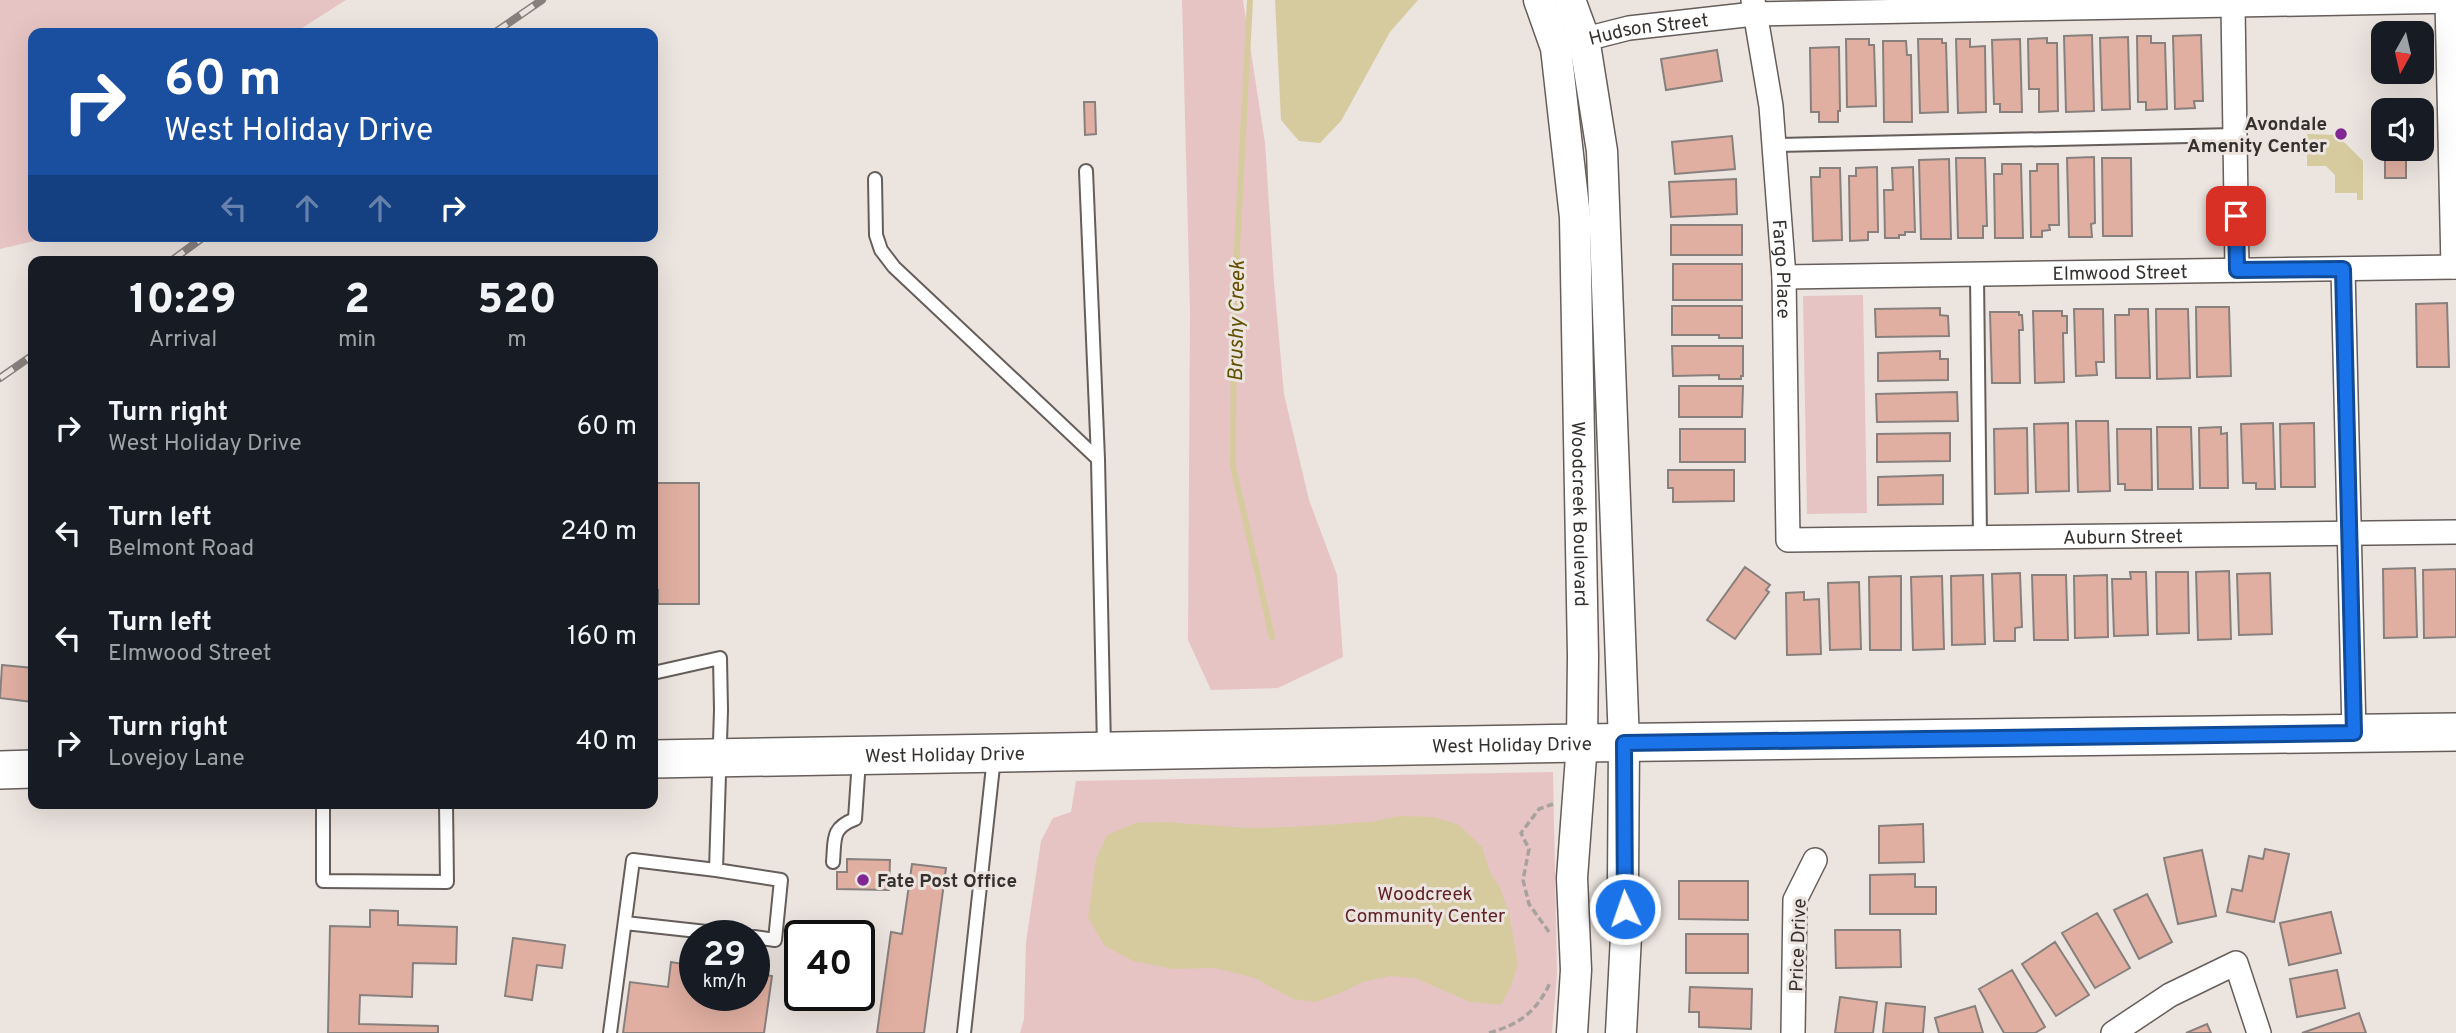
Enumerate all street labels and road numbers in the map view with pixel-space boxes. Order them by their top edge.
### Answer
street label: Hudson Street [1586,9,1710,52]
street label: Fargo Place [1766,219,1795,319]
street label: Elmwood Street [2052,261,2188,287]
street label: Woodcreek Boulevard [1565,421,1592,607]
street label: Auburn Street [2063,525,2183,551]
street label: West Holiday Drive [1432,733,1592,760]
street label: West Holiday Drive [865,743,1025,769]
street label: Price Drive [1785,898,1813,992]

